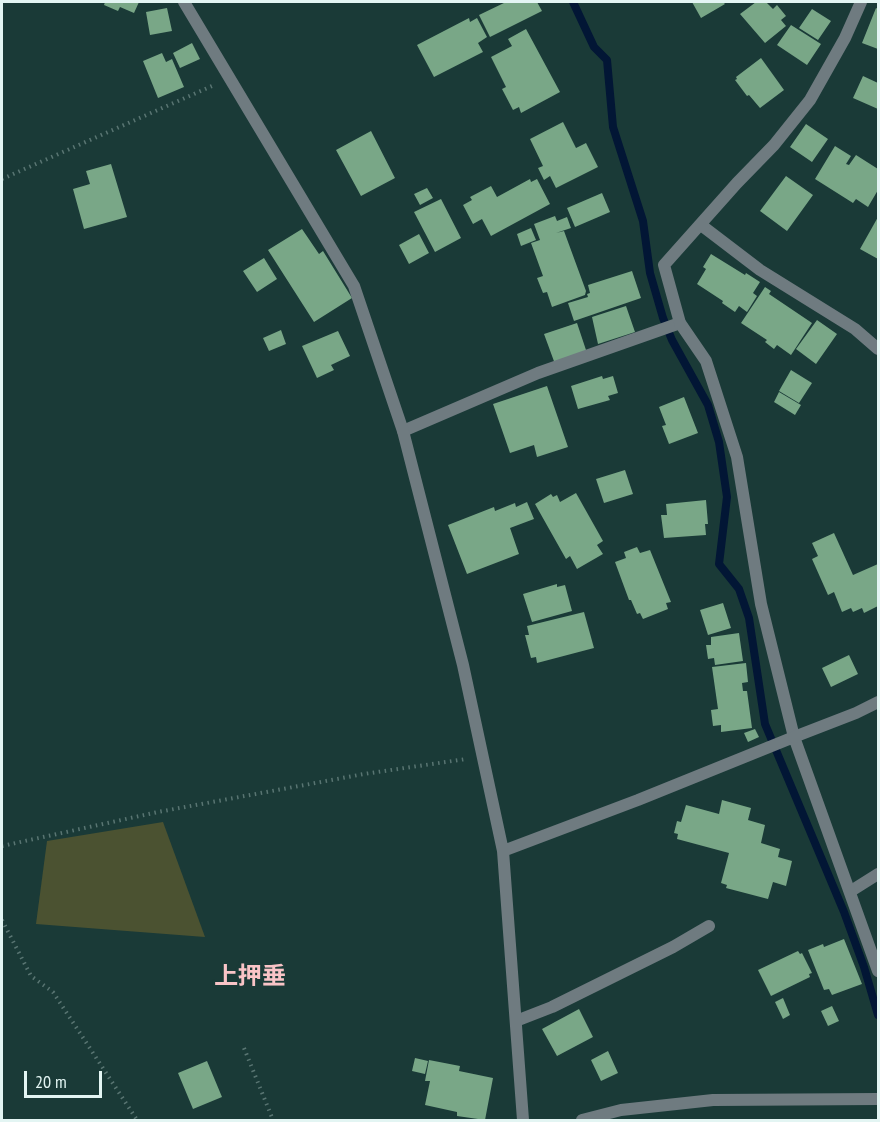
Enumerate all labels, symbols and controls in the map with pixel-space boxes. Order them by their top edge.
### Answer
district label: 上押垂 [214,963,286,991]
scale bar [27,1059,105,1097]
text: 20 m [35,1070,67,1093]

